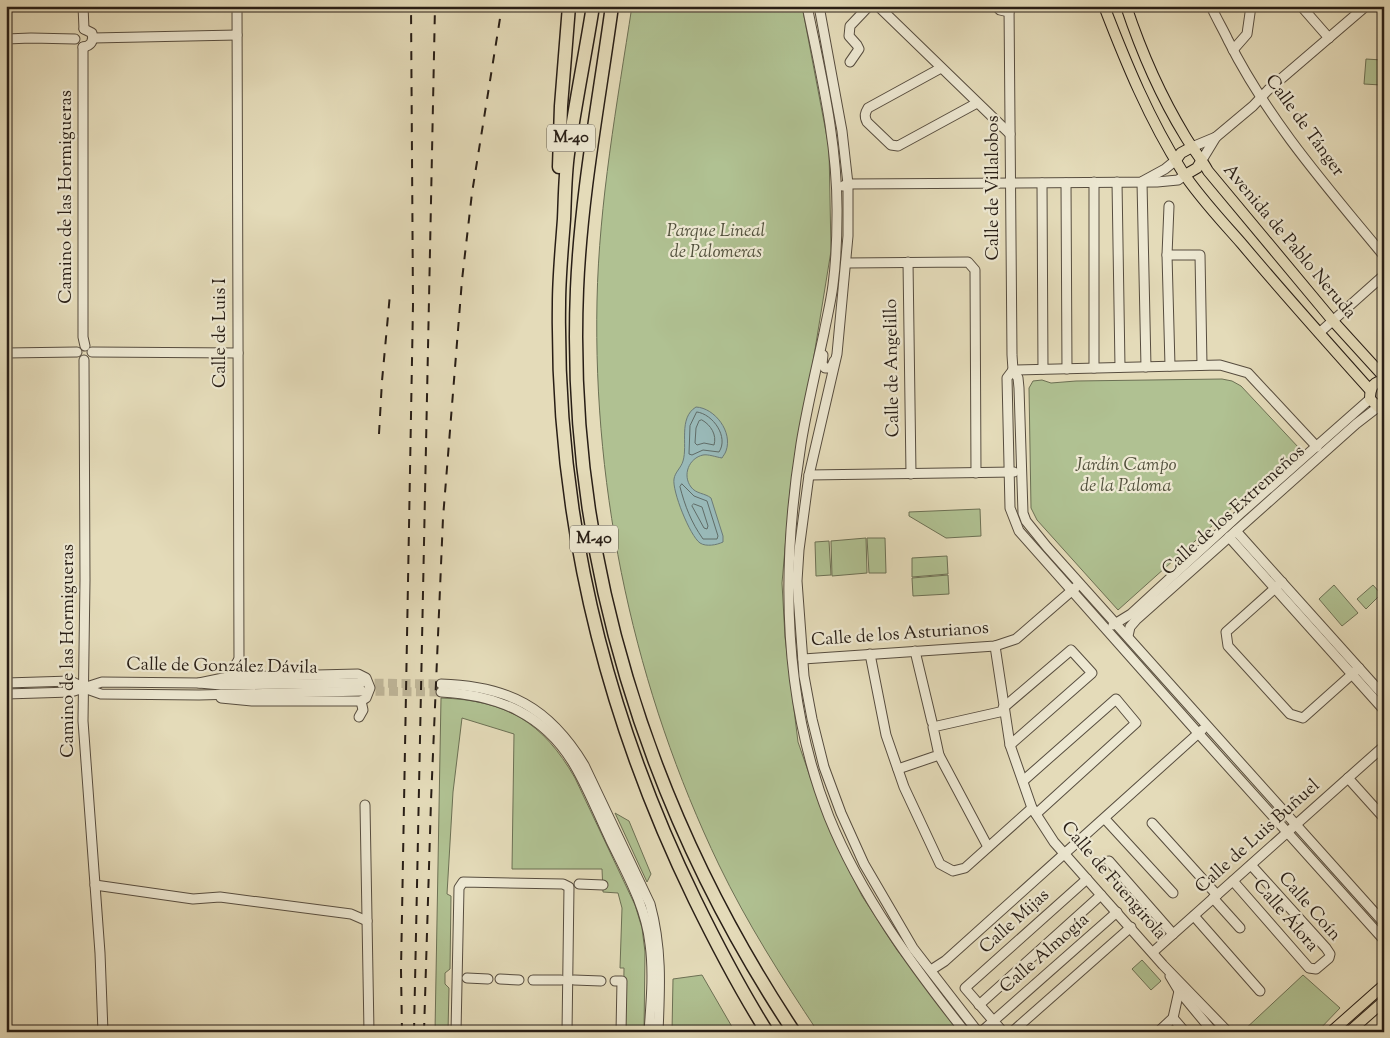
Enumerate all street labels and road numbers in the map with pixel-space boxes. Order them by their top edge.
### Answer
street label: Calle de Tánger [1258,70,1350,183]
street label: Camino de las Hormigueras [54,90,80,304]
street label: Calle de Villalobos [981,115,1007,261]
road number: M-40 [547,125,595,152]
street label: Avenida de Pablo Neruda [1216,159,1362,325]
street label: Calle de Luis I [208,278,234,388]
street label: Calle de Angelillo [879,298,907,438]
street label: Calle de los Extremeños [1157,440,1311,582]
road number: M-40 [570,526,618,552]
street label: Camino de las Hormigueras [56,544,82,758]
street label: Calle de los Asturianos [810,616,990,654]
street label: Calle de González Dávila [126,652,318,682]
street label: Calle de Luis Buñuel [1190,774,1326,900]
street label: Calle de Fuengirola [1054,816,1172,946]
street label: Calle Coín [1272,867,1347,948]
street label: Calle Álora [1246,874,1324,958]
street label: Calle Mijas [974,883,1056,961]
street label: Calle Almogía [995,908,1095,1000]

